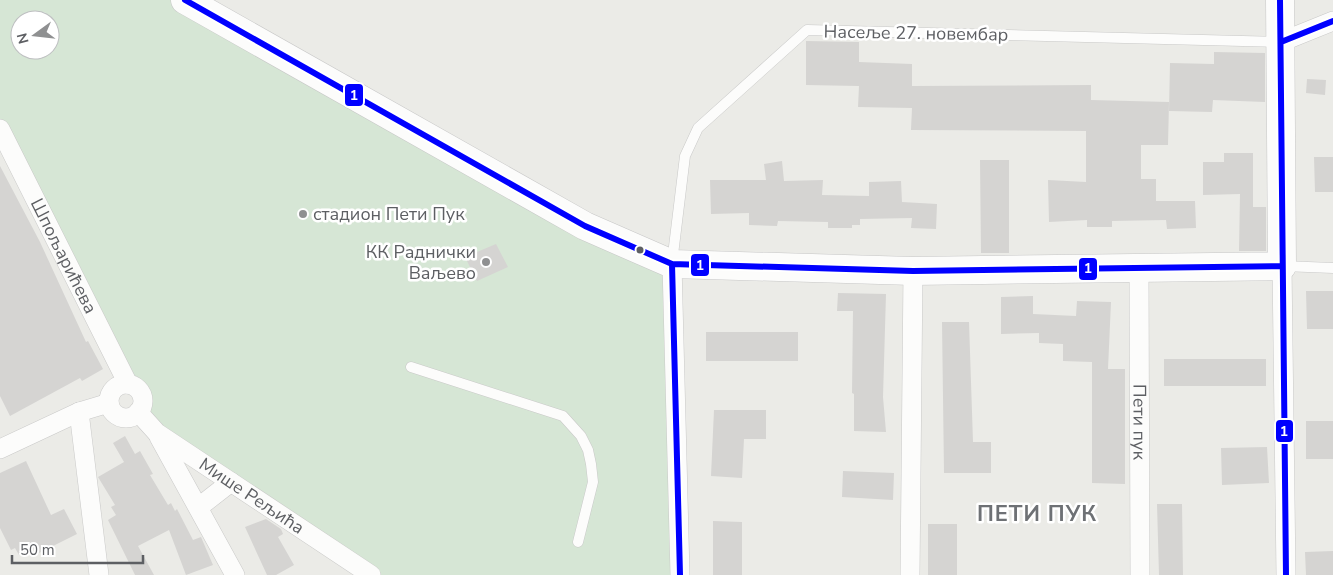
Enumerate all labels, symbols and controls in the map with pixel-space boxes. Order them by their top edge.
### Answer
north arrow [10,10,60,60]
street label: Насеље 27. новембар [823,19,1009,47]
text: N [12,31,33,46]
line badge: 1 [344,83,364,107]
text: 1 [350,86,358,105]
street label: Шпољарићева [25,194,103,318]
place label: стадион Пети Пук [313,202,465,226]
marker: стадион Пети Пук [297,208,309,220]
place label: КК Раднички Ваљево [366,240,476,285]
unlabelled marker [635,245,645,255]
line badge: 1 [690,253,710,277]
marker: КК Раднички Ваљево [480,256,492,268]
text: 1 [696,256,704,275]
line badge: 1 [1078,257,1098,281]
text: 1 [1084,259,1092,278]
street label: Пети пук [1127,384,1152,461]
line badge: 1 [1275,419,1294,443]
text: 1 [1280,422,1288,441]
street label: Мише Рељића [194,452,309,540]
district label: ПЕТИ ПУК [977,499,1097,529]
scale bar [12,532,144,564]
text: 50 m [20,540,55,560]

